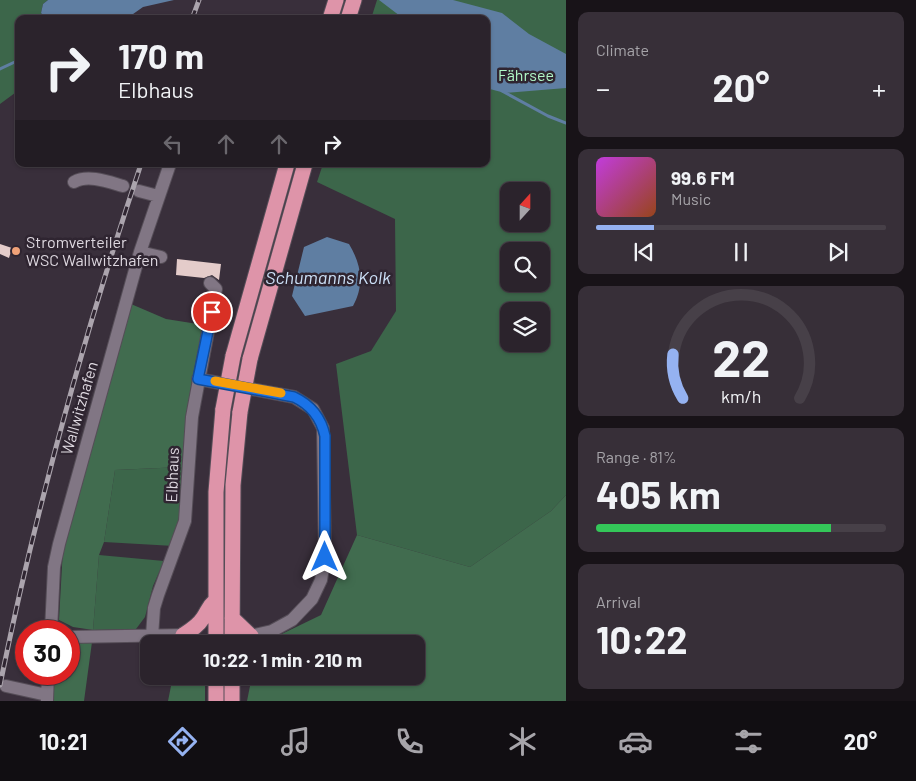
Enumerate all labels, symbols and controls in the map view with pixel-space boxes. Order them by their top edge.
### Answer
text: 170 m [118,34,204,76]
icon: right [35,35,100,100]
text: Climate [596,40,649,59]
text: 20° [712,64,770,110]
park label: Fährsee [498,65,554,84]
text: − [596,71,610,105]
text: + [872,71,886,105]
text: Elbhaus [118,76,194,102]
icon: left [159,130,187,158]
icon: ahead [212,130,240,158]
icon: ahead [265,130,293,158]
icon: right [318,130,346,158]
text: 99.6 FM [671,166,735,189]
north arrow [500,182,550,232]
map controls [500,182,550,352]
text: Music [671,189,711,208]
place label: Stromverteiler WSC Wallwitzhafen [26,232,158,269]
icon: previous [630,238,658,266]
icon: pause [727,238,755,266]
icon: next [824,238,852,266]
button: search [500,242,550,292]
marker: Stromverteiler WSC Wallwitzhafen [10,245,22,257]
water label: Schumanns Kolk [265,266,391,288]
pin [191,291,233,333]
icon: arrive [198,298,226,326]
button: layers [500,302,550,352]
text: 22 [712,325,770,387]
street label: Wallwitzhafen [56,359,101,457]
text: km/h [721,385,761,407]
street label: Elbhaus [161,447,182,503]
text: Range · 81% [596,447,677,466]
text: 405 km [596,471,721,517]
position arrow [298,530,350,582]
text: Arrival [596,592,641,611]
text: 10:22 [596,616,688,662]
speed limit sign: 30 [15,620,80,685]
text: 10:22 · 1 min · 210 m [203,648,362,671]
icon: directions [165,724,200,759]
icon: music [278,724,313,759]
icon: phone [392,724,427,759]
icon: climate [505,724,540,759]
icon: car [618,724,653,759]
icon: filters [731,724,766,759]
text: 10:21 [39,728,87,754]
text: 20° [844,728,877,754]

